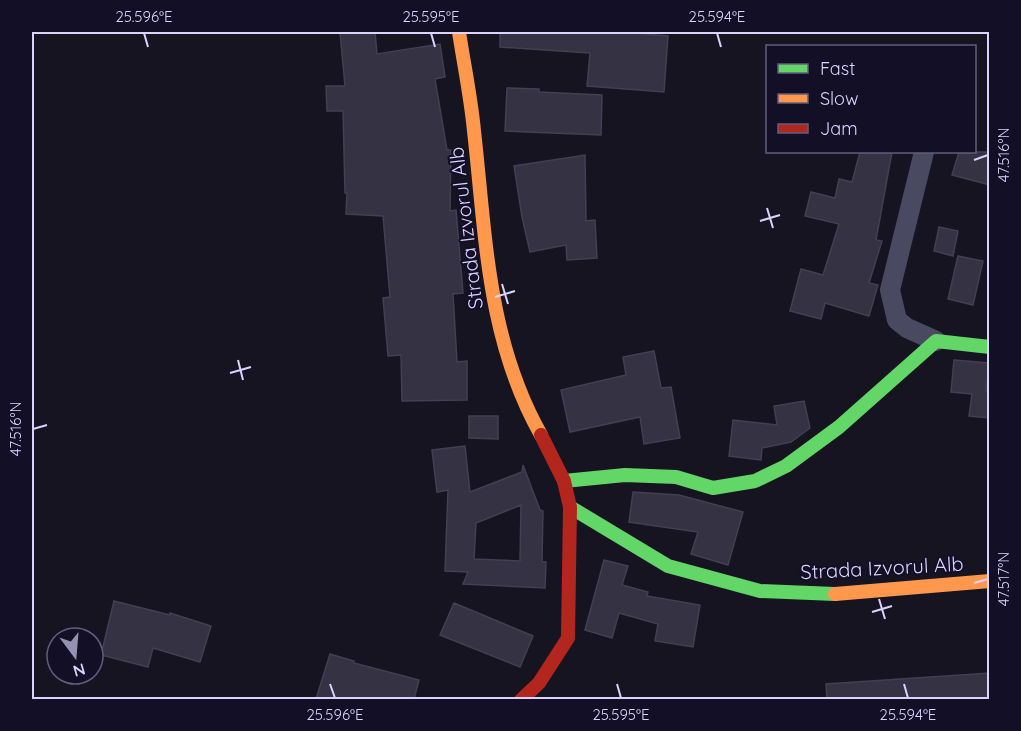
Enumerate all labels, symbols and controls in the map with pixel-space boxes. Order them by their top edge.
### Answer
text: 25.596°E [116,7,172,26]
text: 25.595°E [402,7,460,26]
text: 25.594°E [689,7,745,26]
legend [766,45,976,153]
text: Fast [820,57,855,80]
text: Slow [820,87,858,110]
text: Jam [820,117,858,140]
text: 47.516°N [994,128,1013,182]
street label: Strada Izvorul Alb [443,146,488,311]
text: 47.516°N [6,402,25,456]
street label: Strada Izvorul Alb [800,551,964,584]
text: 47.517°N [994,552,1013,606]
north arrow [45,626,105,686]
text: N [71,659,88,682]
text: 25.596°E [307,705,363,724]
text: 25.595°E [592,705,650,724]
text: 25.594°E [880,705,936,724]

